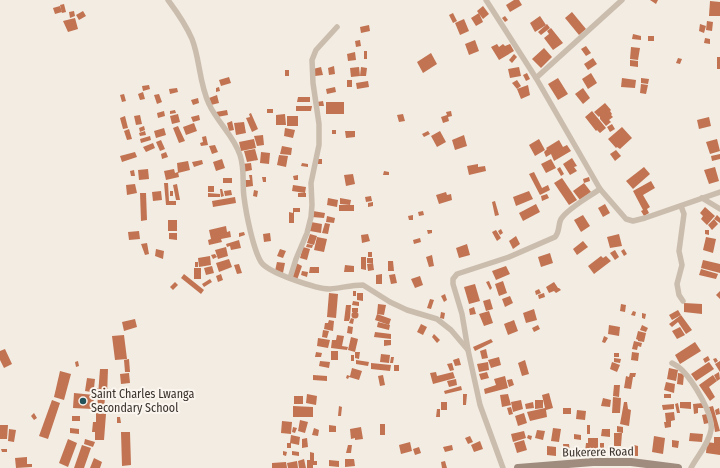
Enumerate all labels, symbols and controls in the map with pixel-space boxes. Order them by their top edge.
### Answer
place label: Saint Charles Lwanga Secondary School [91,387,194,415]
marker: Saint Charles Lwanga Secondary School [78,396,88,406]
street label: Bukerere Road [562,444,634,460]

